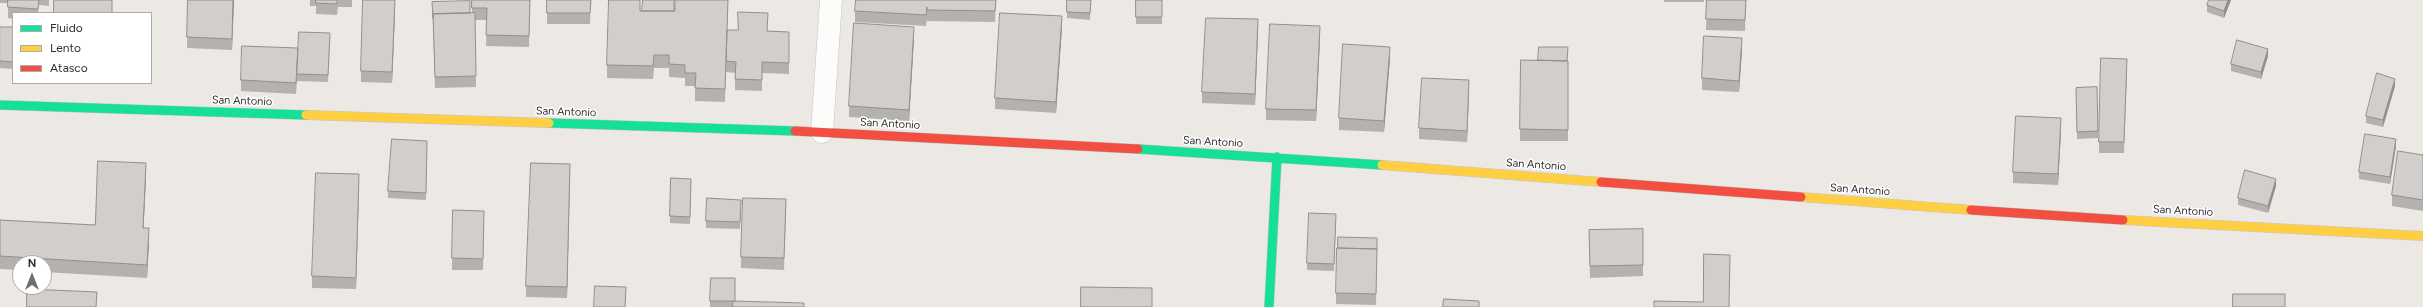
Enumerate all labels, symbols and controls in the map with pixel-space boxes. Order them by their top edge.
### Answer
legend [12,12,152,84]
text: Fluido [50,21,83,35]
text: Lento [50,41,81,55]
text: Atasco [50,61,88,75]
street label: San Antonio [212,93,272,109]
street label: San Antonio [536,104,596,120]
street label: San Antonio [860,116,920,132]
street label: San Antonio [1183,134,1243,150]
street label: San Antonio [1505,156,1567,174]
street label: San Antonio [1829,181,1891,199]
street label: San Antonio [2153,203,2213,219]
north arrow [12,255,52,295]
text: N [28,257,36,270]

